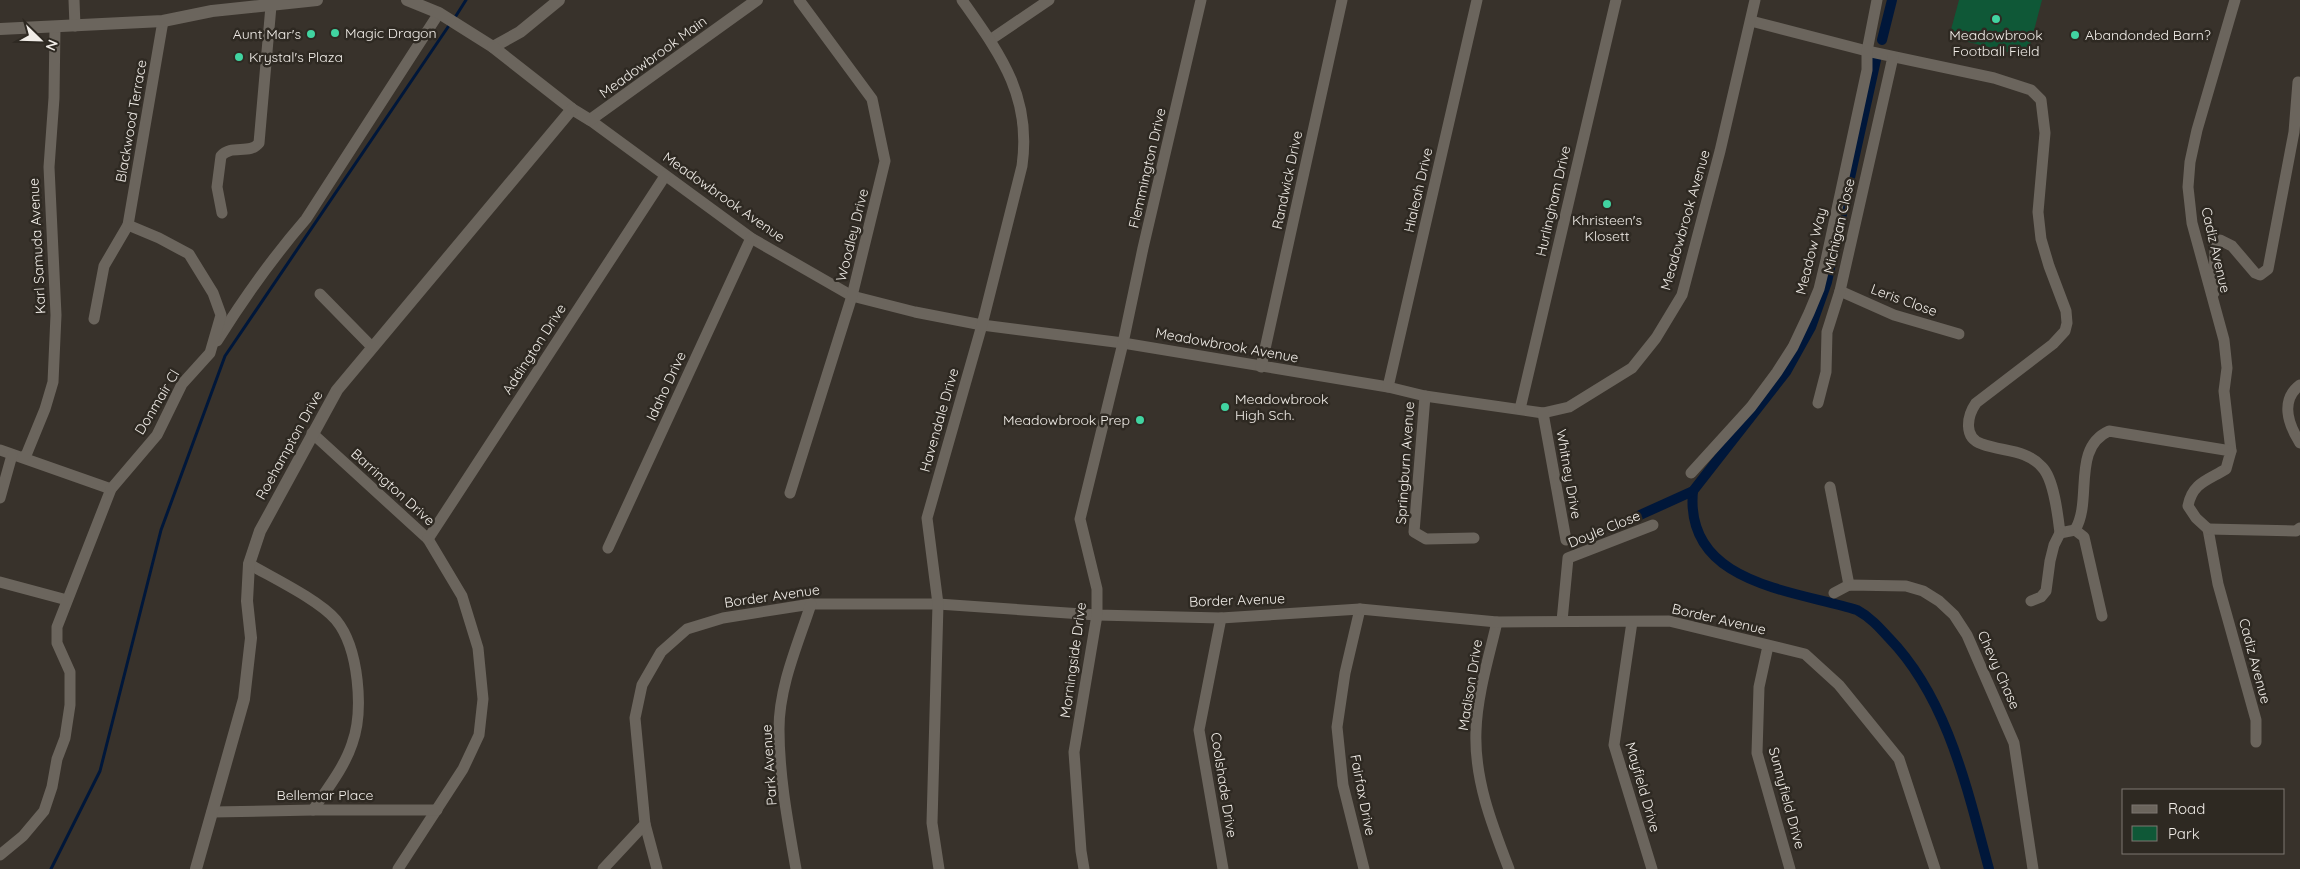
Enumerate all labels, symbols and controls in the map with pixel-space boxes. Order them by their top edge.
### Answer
street label: Meadowbrook Main [596,12,710,102]
marker: Meadowbrook Football Field [1990,13,2002,25]
north arrow [15,15,65,65]
place label: Magic Dragon [345,24,437,42]
place label: Aunt Mar's [233,25,301,43]
place label: Meadowbrook Football Field [1949,26,2043,60]
place label: Abandonded Barn? [2085,26,2211,44]
marker: Magic Dragon [329,27,341,39]
marker: Aunt Mar's [305,28,317,40]
marker: Abandonded Barn? [2069,29,2081,41]
text: N [42,37,62,53]
place label: Krystal's Plaza [249,48,343,66]
marker: Krystal's Plaza [233,51,245,63]
street label: Blackwood Terrace [111,58,151,184]
street label: Flemmington Drive [1124,106,1170,230]
street label: Randwick Drive [1268,129,1306,231]
street label: Hurlingham Drive [1531,144,1575,258]
street label: Hialeah Drive [1399,146,1437,234]
street label: Meadowbrook Avenue [659,148,789,246]
street label: Meadowbrook Avenue [1656,148,1714,292]
street label: Karl Samuda Avenue [24,177,50,314]
street label: Michigan Close [1819,177,1859,275]
street label: Woodley Drive [832,187,872,283]
marker: Khristeen's Klosett [1601,198,1613,210]
street label: Cadiz Avenue [2197,205,2235,295]
street label: Meadow Way [1791,206,1831,296]
place label: Khristeen's Klosett [1572,211,1642,245]
street label: Leris Close [1868,280,1940,320]
street label: Addington Drive [498,300,570,398]
street label: Meadowbrook Avenue [1154,324,1300,366]
street label: Idaho Drive [642,348,690,424]
street label: Donmair Cl [131,366,183,438]
street label: Havendale Drive [916,366,962,474]
street label: Roehampton Drive [252,387,327,503]
place label: Meadowbrook High Sch. [1235,390,1328,424]
marker: Meadowbrook High Sch. [1219,401,1231,413]
street label: Springburn Avenue [1392,401,1418,525]
place label: Meadowbrook Prep [1003,411,1130,429]
marker: Meadowbrook Prep [1134,414,1146,426]
street label: Whitney Drive [1552,428,1586,520]
street label: Barrington Drive [347,445,439,530]
street label: Doyle Close [1565,506,1643,552]
street label: Border Avenue [723,580,821,612]
street label: Border Avenue [1189,589,1285,611]
street label: Border Avenue [1670,599,1768,639]
street label: Morningside Drive [1056,601,1090,719]
street label: Cadiz Avenue [2235,616,2275,706]
street label: Chevy Chase [1974,628,2024,712]
street label: Madison Drive [1454,638,1486,732]
street label: Park Avenue [757,724,781,806]
street label: Coolshade Drive [1207,731,1241,839]
street label: Mayfield Drive [1622,740,1664,834]
street label: Sunnyfield Drive [1765,745,1809,851]
street label: Fairfax Drive [1346,753,1380,837]
street label: Bellemar Place [277,786,374,804]
legend [2122,789,2285,854]
text: Road [2168,799,2205,818]
text: Park [2168,824,2200,843]

